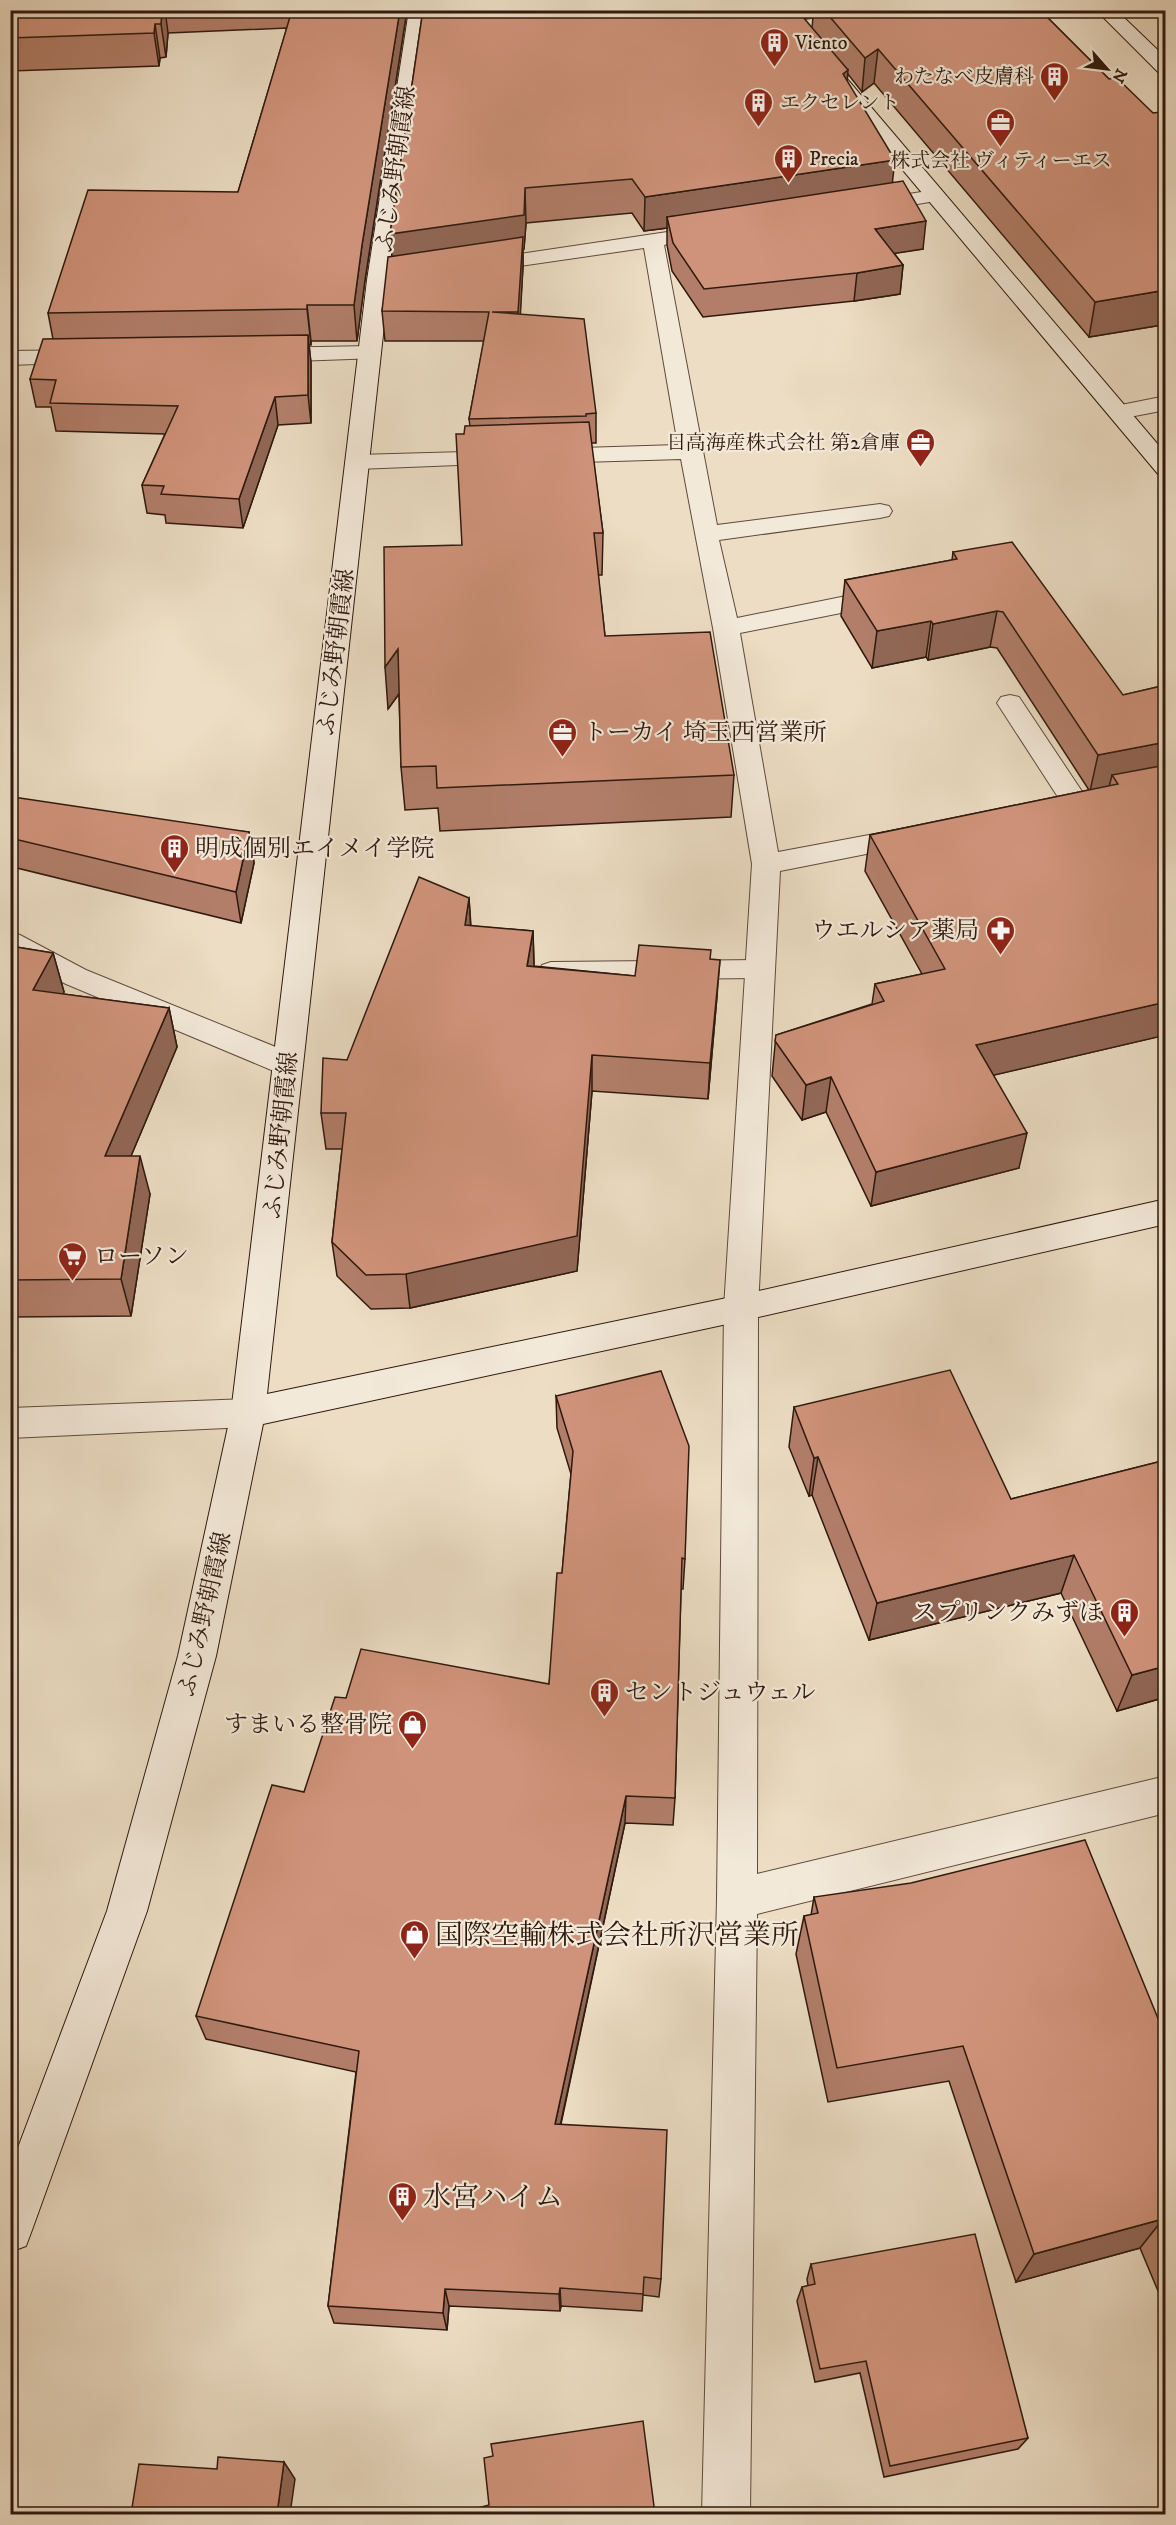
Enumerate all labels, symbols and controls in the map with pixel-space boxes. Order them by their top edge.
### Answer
building icon: Viento [758,26,790,68]
place label: Viento [794,31,847,56]
north arrow [1077,39,1137,99]
building icon: わたなべ皮膚科 [1039,60,1071,102]
place label: わたなべ皮膚科 [894,65,1034,90]
text: N [1107,65,1131,86]
street label: ふじみ野朝霞線 [369,84,423,254]
building icon: エクセレント [743,86,775,128]
place label: エクセレント [780,91,900,116]
office icon: 株式会社 ヴィティーエス [985,106,1017,148]
building icon: Precia [772,142,804,184]
place label: Precia [809,147,859,172]
place label: 株式会社 ヴィティーエス [890,149,1112,174]
office icon: 日高海産株式会社 第2倉庫 [905,426,937,468]
place label: 日高海産株式会社 第2倉庫 [666,431,900,456]
street label: ふじみ野朝霞線 [311,567,361,737]
office icon: トーカイ 埼玉西営業所 [546,716,578,758]
place label: トーカイ 埼玉西営業所 [583,718,827,748]
building icon: 明成個別エイメイ学院 [158,832,190,874]
place label: 明成個別エイメイ学院 [195,834,434,864]
pharmacy icon: ウエルシア薬局 [984,914,1016,956]
place label: ウエルシア薬局 [812,916,979,946]
street label: ふじみ野朝霞線 [257,1050,305,1220]
supermarket icon: ローソン [57,1240,89,1282]
place label: ローソン [94,1242,189,1272]
street label: ふじみ野朝霞線 [171,1529,238,1699]
building icon: スプリンクみずほ [1108,1596,1140,1638]
place label: スプリンクみずほ [912,1598,1103,1628]
building icon: セントジュウェル [588,1676,620,1718]
place label: セントジュウェル [625,1678,816,1708]
shop icon: すまいる整骨院 [397,1708,429,1750]
place label: すまいる整骨院 [224,1710,392,1740]
shop icon: 国際空輸株式会社所沢営業所 [398,1918,430,1960]
place label: 国際空輸株式会社所沢営業所 [435,1918,799,1953]
building icon: 水宮ハイム [386,2180,418,2222]
place label: 水宮ハイム [423,2180,563,2215]

